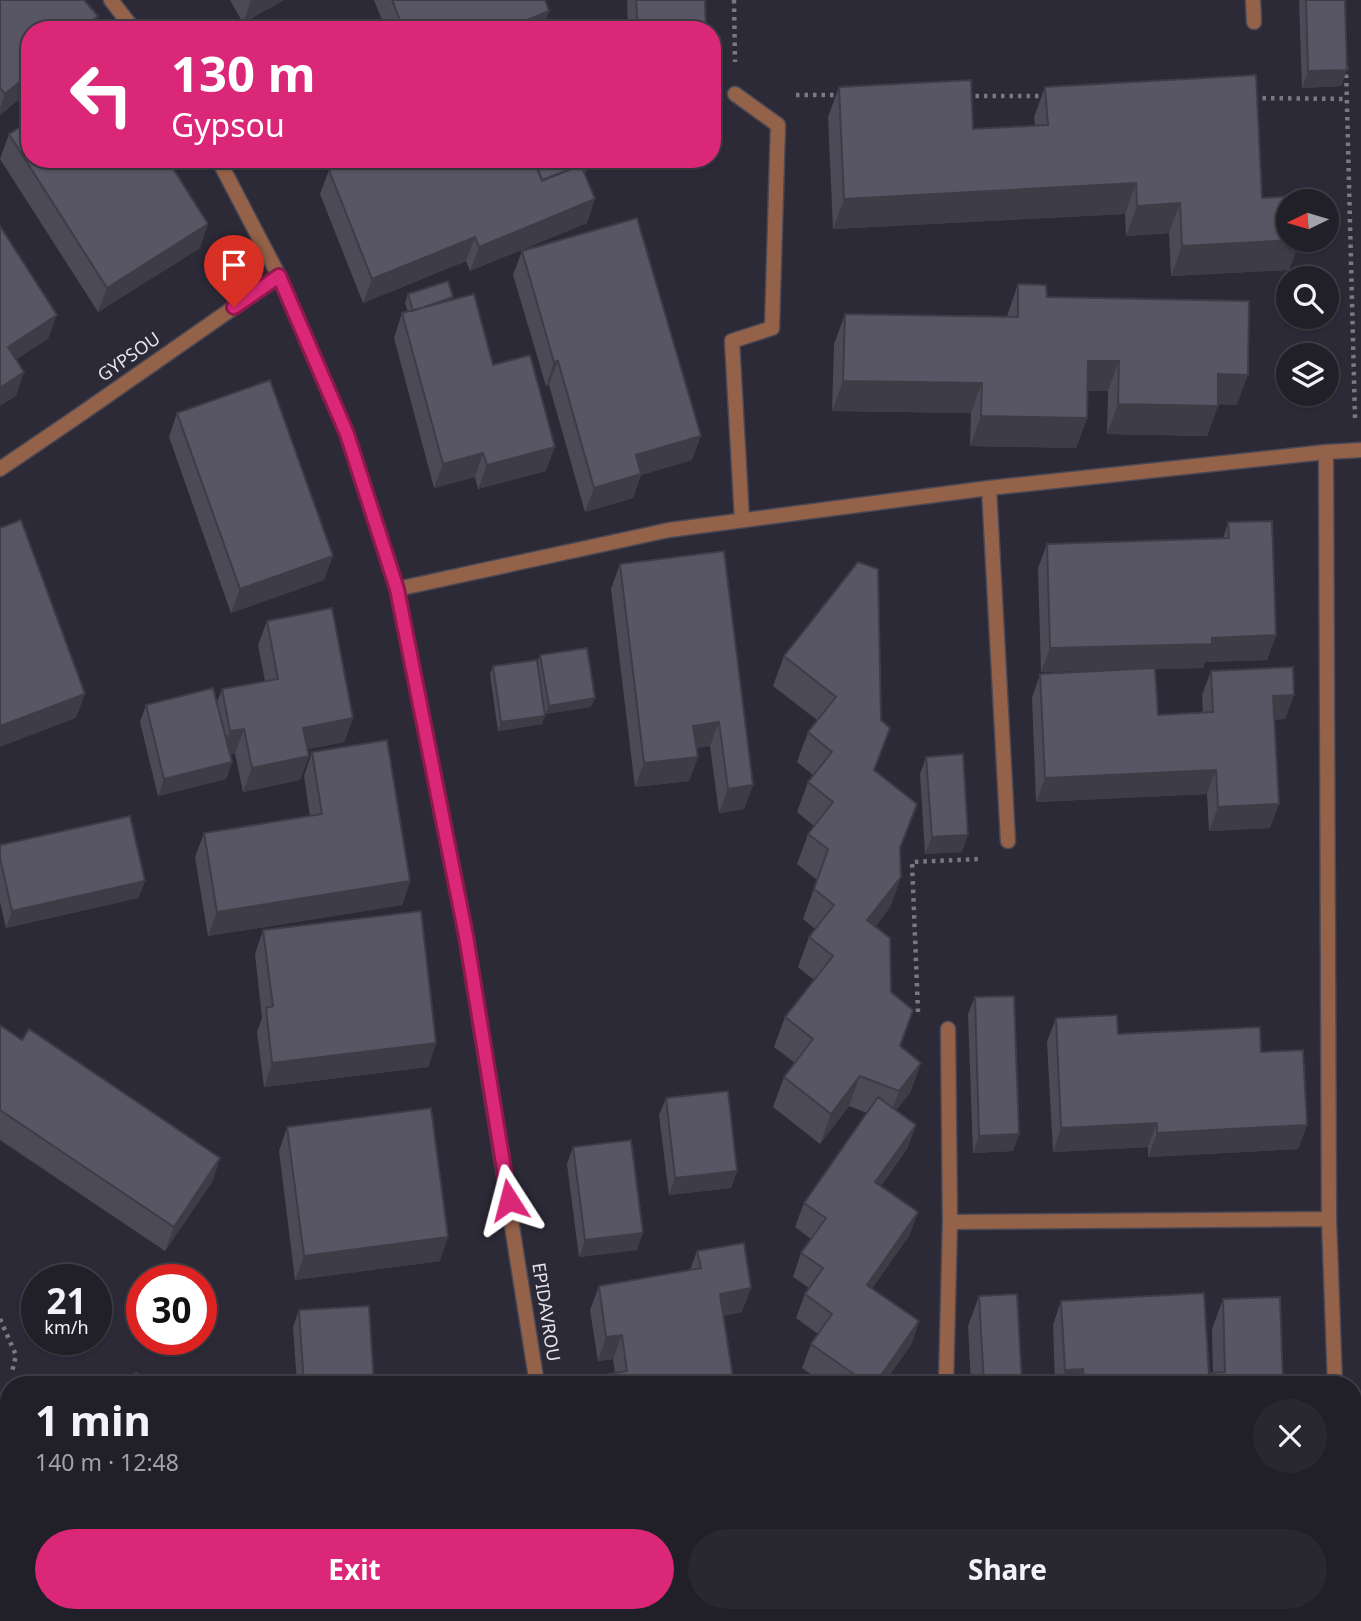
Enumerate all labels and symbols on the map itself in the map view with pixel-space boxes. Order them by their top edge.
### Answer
north arrow [1276,189,1339,252]
pin [204,235,264,307]
street label: GYPSOU [92,326,165,386]
position arrow [472,1163,546,1237]
street label: EPIDAVROU [527,1261,567,1363]
speed limit sign: 30 [126,1264,217,1355]

